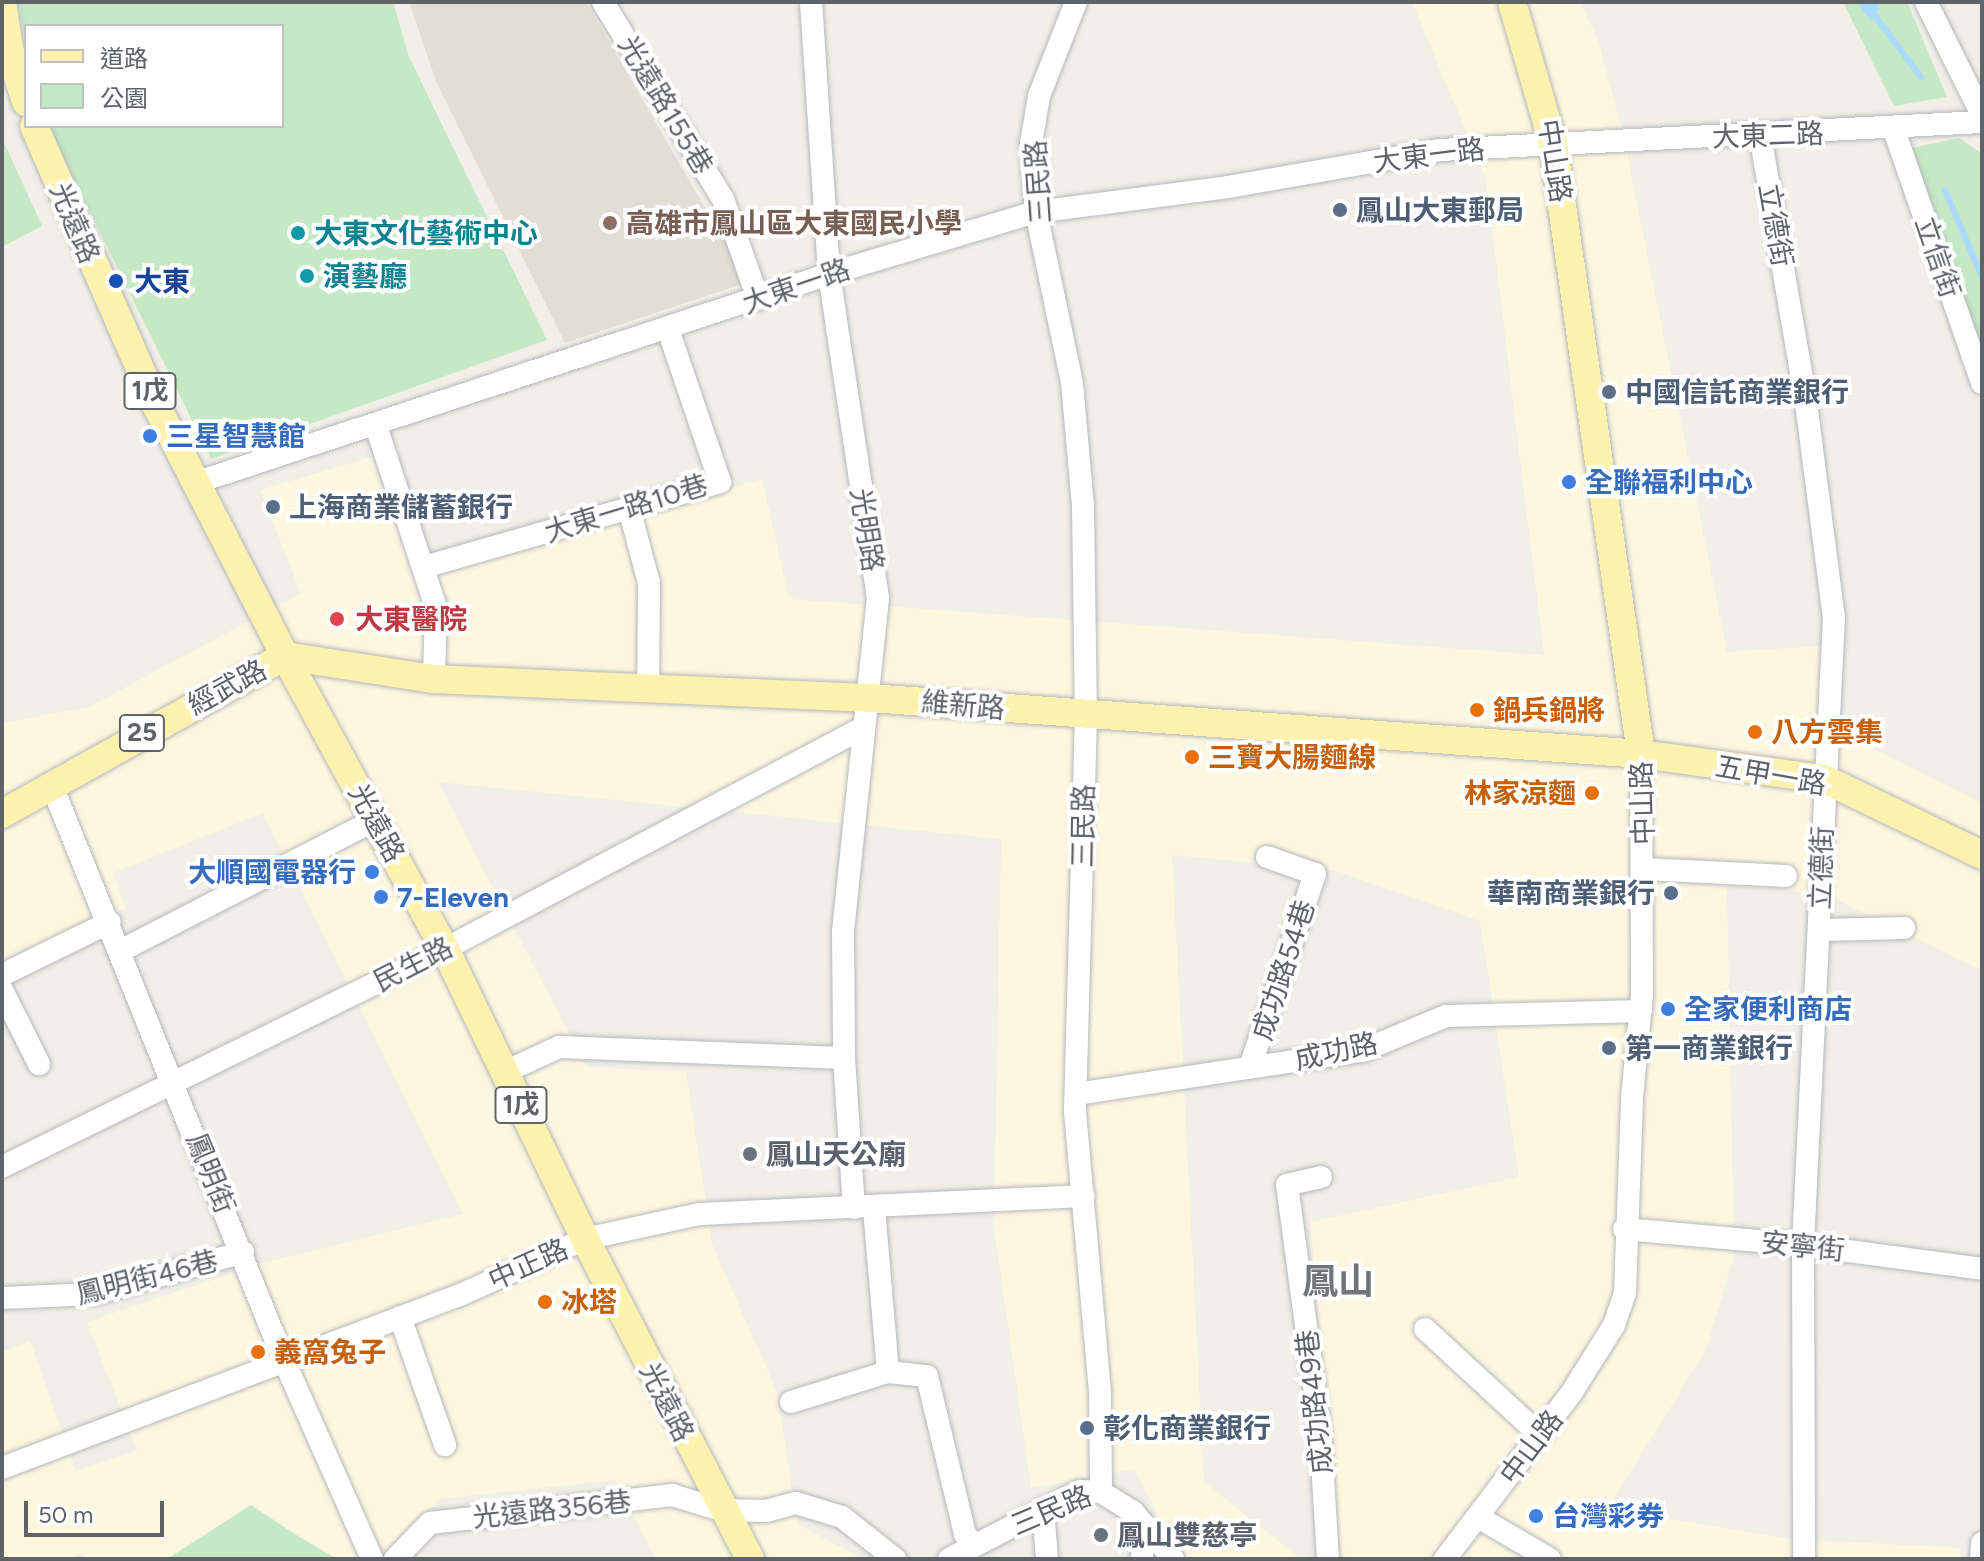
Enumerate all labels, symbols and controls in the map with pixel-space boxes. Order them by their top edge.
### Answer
legend [24,24,284,128]
street label: 光遠路155巷 [611,30,721,180]
text: 道路 [100,44,148,73]
text: 公園 [100,84,148,113]
street label: 大東二路 [1711,116,1825,154]
street label: 中山路 [1532,117,1578,205]
street label: 大東一路 [1371,132,1487,178]
street label: 三民路 [1018,139,1058,225]
street label: 光遠路 [43,178,107,268]
street label: 立德街 [1752,181,1800,269]
place label: 鳳山大東郵局 [1356,193,1524,227]
marker: 鳳山大東郵局 [1331,201,1349,219]
place label: 高雄市鳳山區大東國民小學 [626,206,962,240]
street label: 立信街 [1908,212,1968,302]
marker: 高雄市鳳山區大東國民小學 [601,214,619,232]
place label: 大東文化藝術中心 [314,216,538,250]
marker: 大東文化藝術中心 [289,224,307,242]
street label: 大東一路 [738,252,854,320]
place label: 演藝廳 [323,259,407,293]
place label: 大東 [134,264,190,298]
marker: 演藝廳 [298,267,316,285]
marker: 大東 [105,270,127,292]
road number: 1戊 [122,369,178,413]
place label: 中國信託商業銀行 [1625,375,1849,409]
marker: 中國信託商業銀行 [1600,383,1618,401]
place label: 三星智慧館 [166,419,306,453]
marker: 三星智慧館 [141,427,159,445]
place label: 全聯福利中心 [1585,465,1753,499]
street label: 大東一路10巷 [540,467,712,549]
marker: 全聯福利中心 [1560,473,1578,491]
street label: 光明路 [844,486,890,574]
place label: 上海商業儲蓄銀行 [289,490,513,524]
marker: 上海商業儲蓄銀行 [264,498,282,516]
place label: 大東醫院 [355,602,467,636]
marker: 大東醫院 [326,608,348,630]
street label: 經武路 [182,652,272,722]
street label: 維新路 [920,685,1006,725]
place label: 鍋兵鍋將 [1493,693,1605,727]
marker: 鍋兵鍋將 [1468,701,1486,719]
road number: 25 [118,711,166,755]
place label: 八方雲集 [1771,715,1883,749]
marker: 八方雲集 [1746,723,1764,741]
place label: 三寶大腸麵線 [1208,740,1376,774]
marker: 三寶大腸麵線 [1183,748,1201,766]
street label: 五甲一路 [1713,749,1829,801]
street label: 中山路 [1624,760,1660,846]
place label: 林家涼麵 [1464,776,1576,810]
street label: 光遠路 [342,778,412,868]
street label: 三民路 [1065,784,1101,868]
marker: 林家涼麵 [1583,784,1601,802]
street label: 立德街 [1803,825,1839,911]
place label: 大順國電器行 [188,855,356,889]
marker: 大順國電器行 [363,863,381,881]
place label: 華南商業銀行 [1487,876,1655,910]
place label: 7-Eleven [397,880,509,914]
marker: 華南商業銀行 [1662,884,1680,902]
marker: 7-Eleven [372,888,390,906]
street label: 成功路54巷 [1245,896,1321,1044]
street label: 民生路 [368,930,458,998]
place label: 全家便利商店 [1684,992,1852,1026]
marker: 全家便利商店 [1659,1000,1677,1018]
street label: 成功路 [1291,1026,1381,1076]
place label: 第一商業銀行 [1625,1031,1793,1065]
marker: 第一商業銀行 [1600,1039,1618,1057]
road number: 1戊 [493,1083,549,1127]
street label: 鳳明街 [180,1128,242,1218]
place label: 鳳山天公廟 [766,1137,906,1171]
marker: 鳳山天公廟 [741,1145,759,1163]
street label: 安寧街 [1759,1225,1847,1267]
street label: 中正路 [483,1232,573,1296]
street label: 鳳明街46巷 [72,1243,222,1311]
district label: 鳳山 [1302,1260,1374,1304]
place label: 冰塔 [561,1285,617,1319]
marker: 冰塔 [536,1293,554,1311]
street label: 成功路49巷 [1290,1328,1338,1476]
place label: 義窩兔子 [274,1335,386,1369]
marker: 義窩兔子 [249,1343,267,1361]
street label: 光遠路 [633,1357,701,1447]
street label: 中山路 [1492,1403,1570,1491]
place label: 彰化商業銀行 [1103,1411,1271,1445]
marker: 彰化商業銀行 [1078,1419,1096,1437]
street label: 三民路 [1006,1478,1096,1542]
street label: 光遠路356巷 [471,1484,633,1534]
scale bar [28,1485,168,1535]
place label: 台灣彩券 [1552,1499,1664,1533]
text: 50 m [38,1500,94,1529]
marker: 台灣彩券 [1527,1507,1545,1525]
place label: 鳳山雙慈亭 [1117,1518,1257,1552]
marker: 鳳山雙慈亭 [1092,1526,1110,1544]

